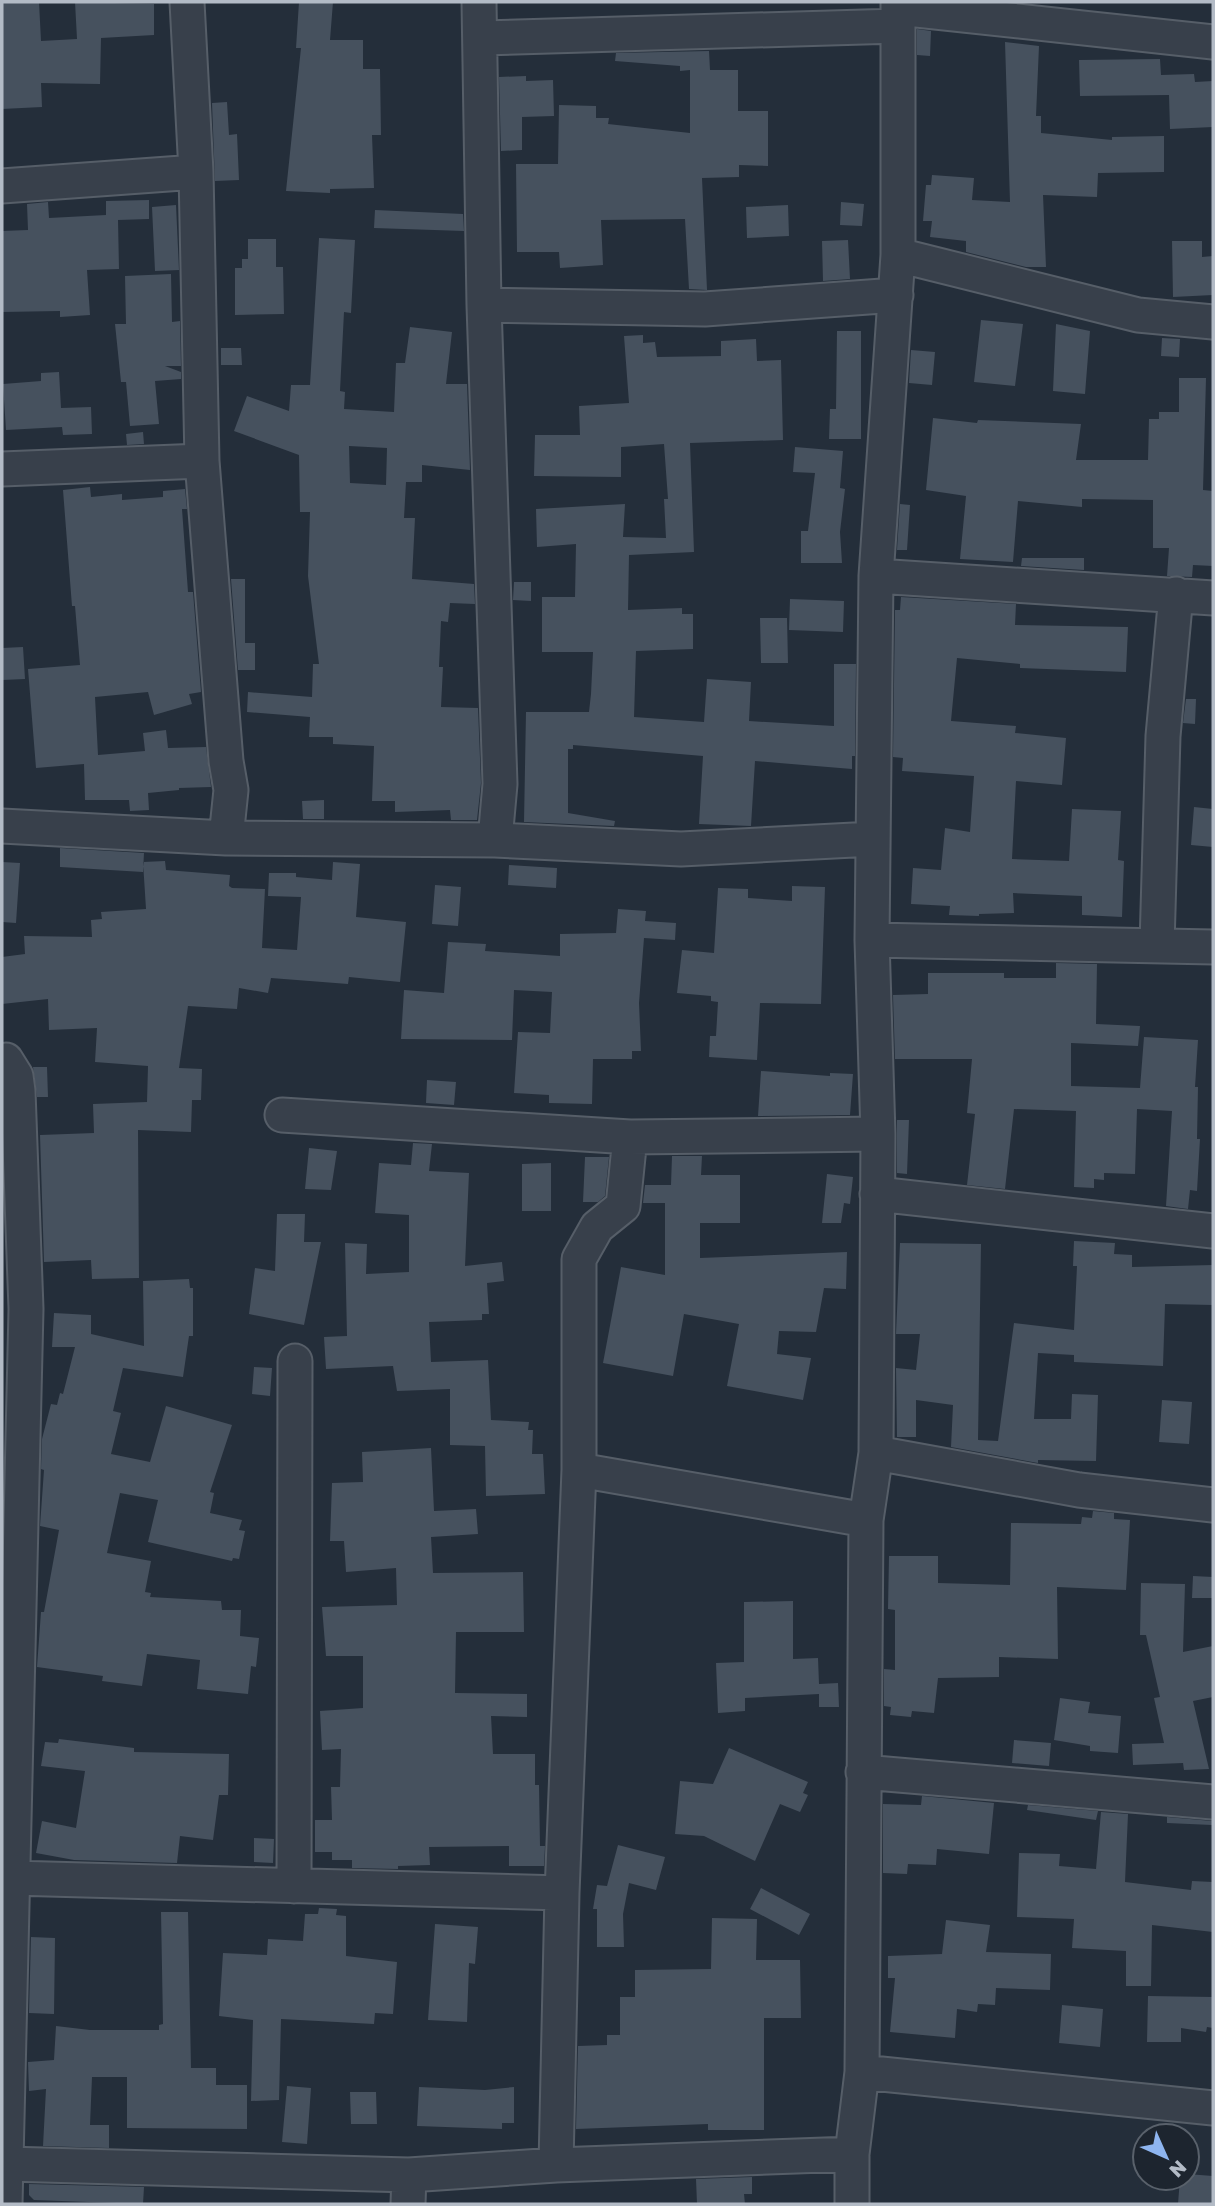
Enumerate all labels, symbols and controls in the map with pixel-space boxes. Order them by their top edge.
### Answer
north arrow [1131,2122,1201,2192]
text: N [1165,2156,1192,2183]

